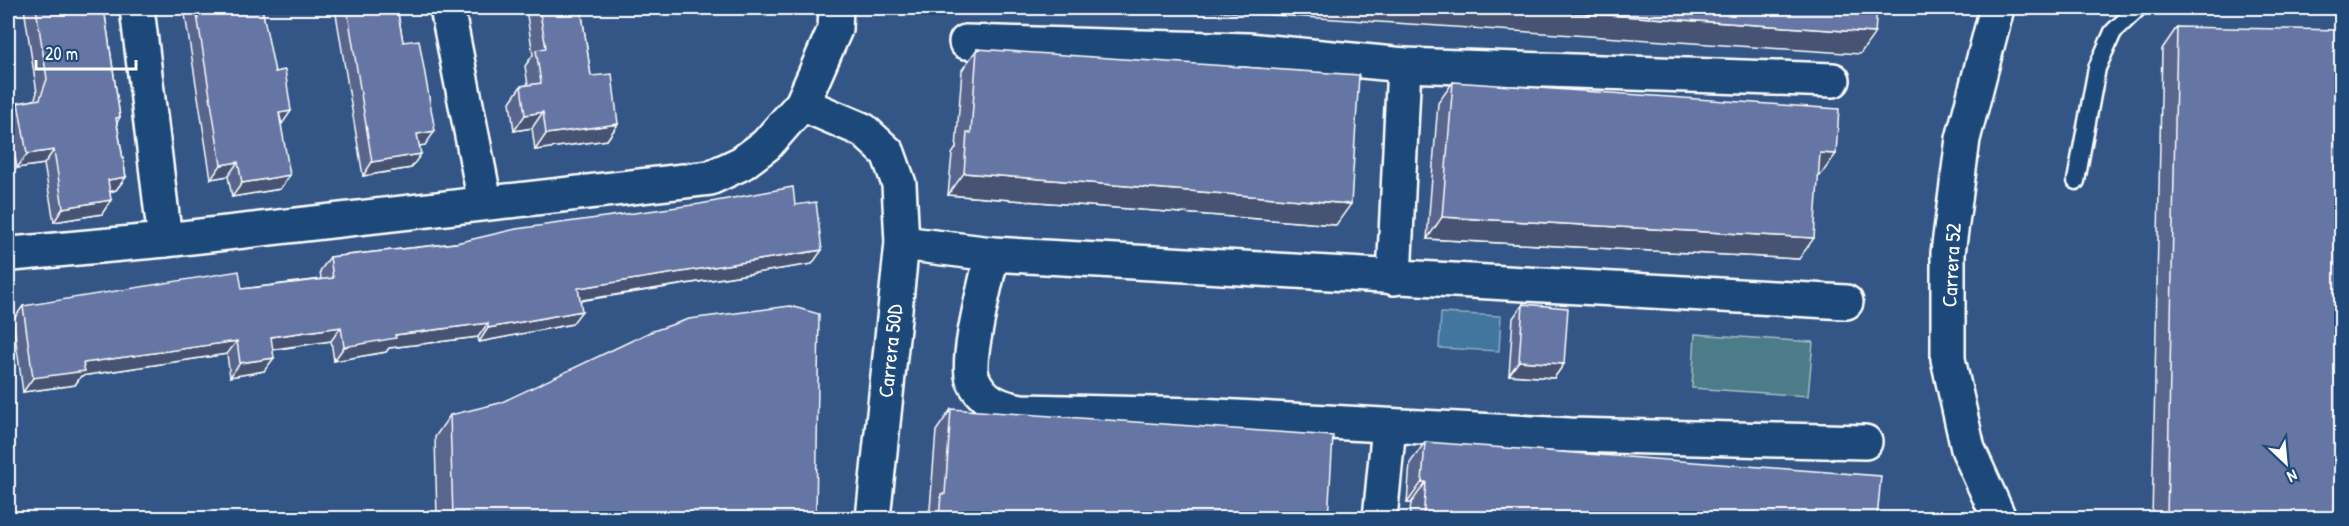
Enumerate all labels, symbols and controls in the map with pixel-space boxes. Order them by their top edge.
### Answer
scale bar [36,33,136,71]
text: 20 m [45,41,78,66]
street label: Carrera 52 [1934,222,1968,308]
street label: Carrera 50D [871,303,909,399]
north arrow [2256,433,2316,493]
text: N [2283,465,2301,488]

